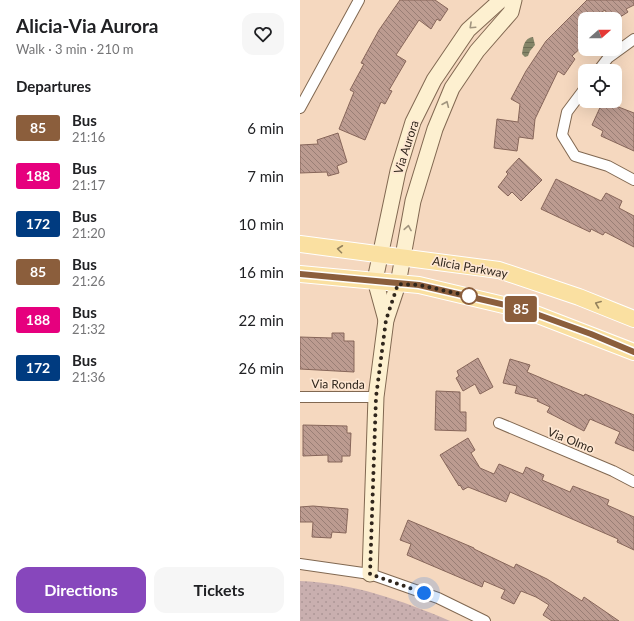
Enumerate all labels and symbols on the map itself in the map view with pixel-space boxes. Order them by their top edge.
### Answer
north arrow [578,12,622,56]
one-way arrow [470,22,477,29]
one-way arrow [441,101,449,108]
street label: Via Aurora [390,118,422,176]
one-way arrow [403,225,412,231]
one-way arrow [337,245,343,254]
street label: Alicia Parkway [431,253,510,281]
unlabelled marker [460,287,478,305]
line badge: 85 [503,296,539,322]
one-way arrow [594,301,601,309]
street label: Via Ronda [311,376,365,392]
street label: Via Olmo [545,424,597,456]
your location [414,583,434,603]

